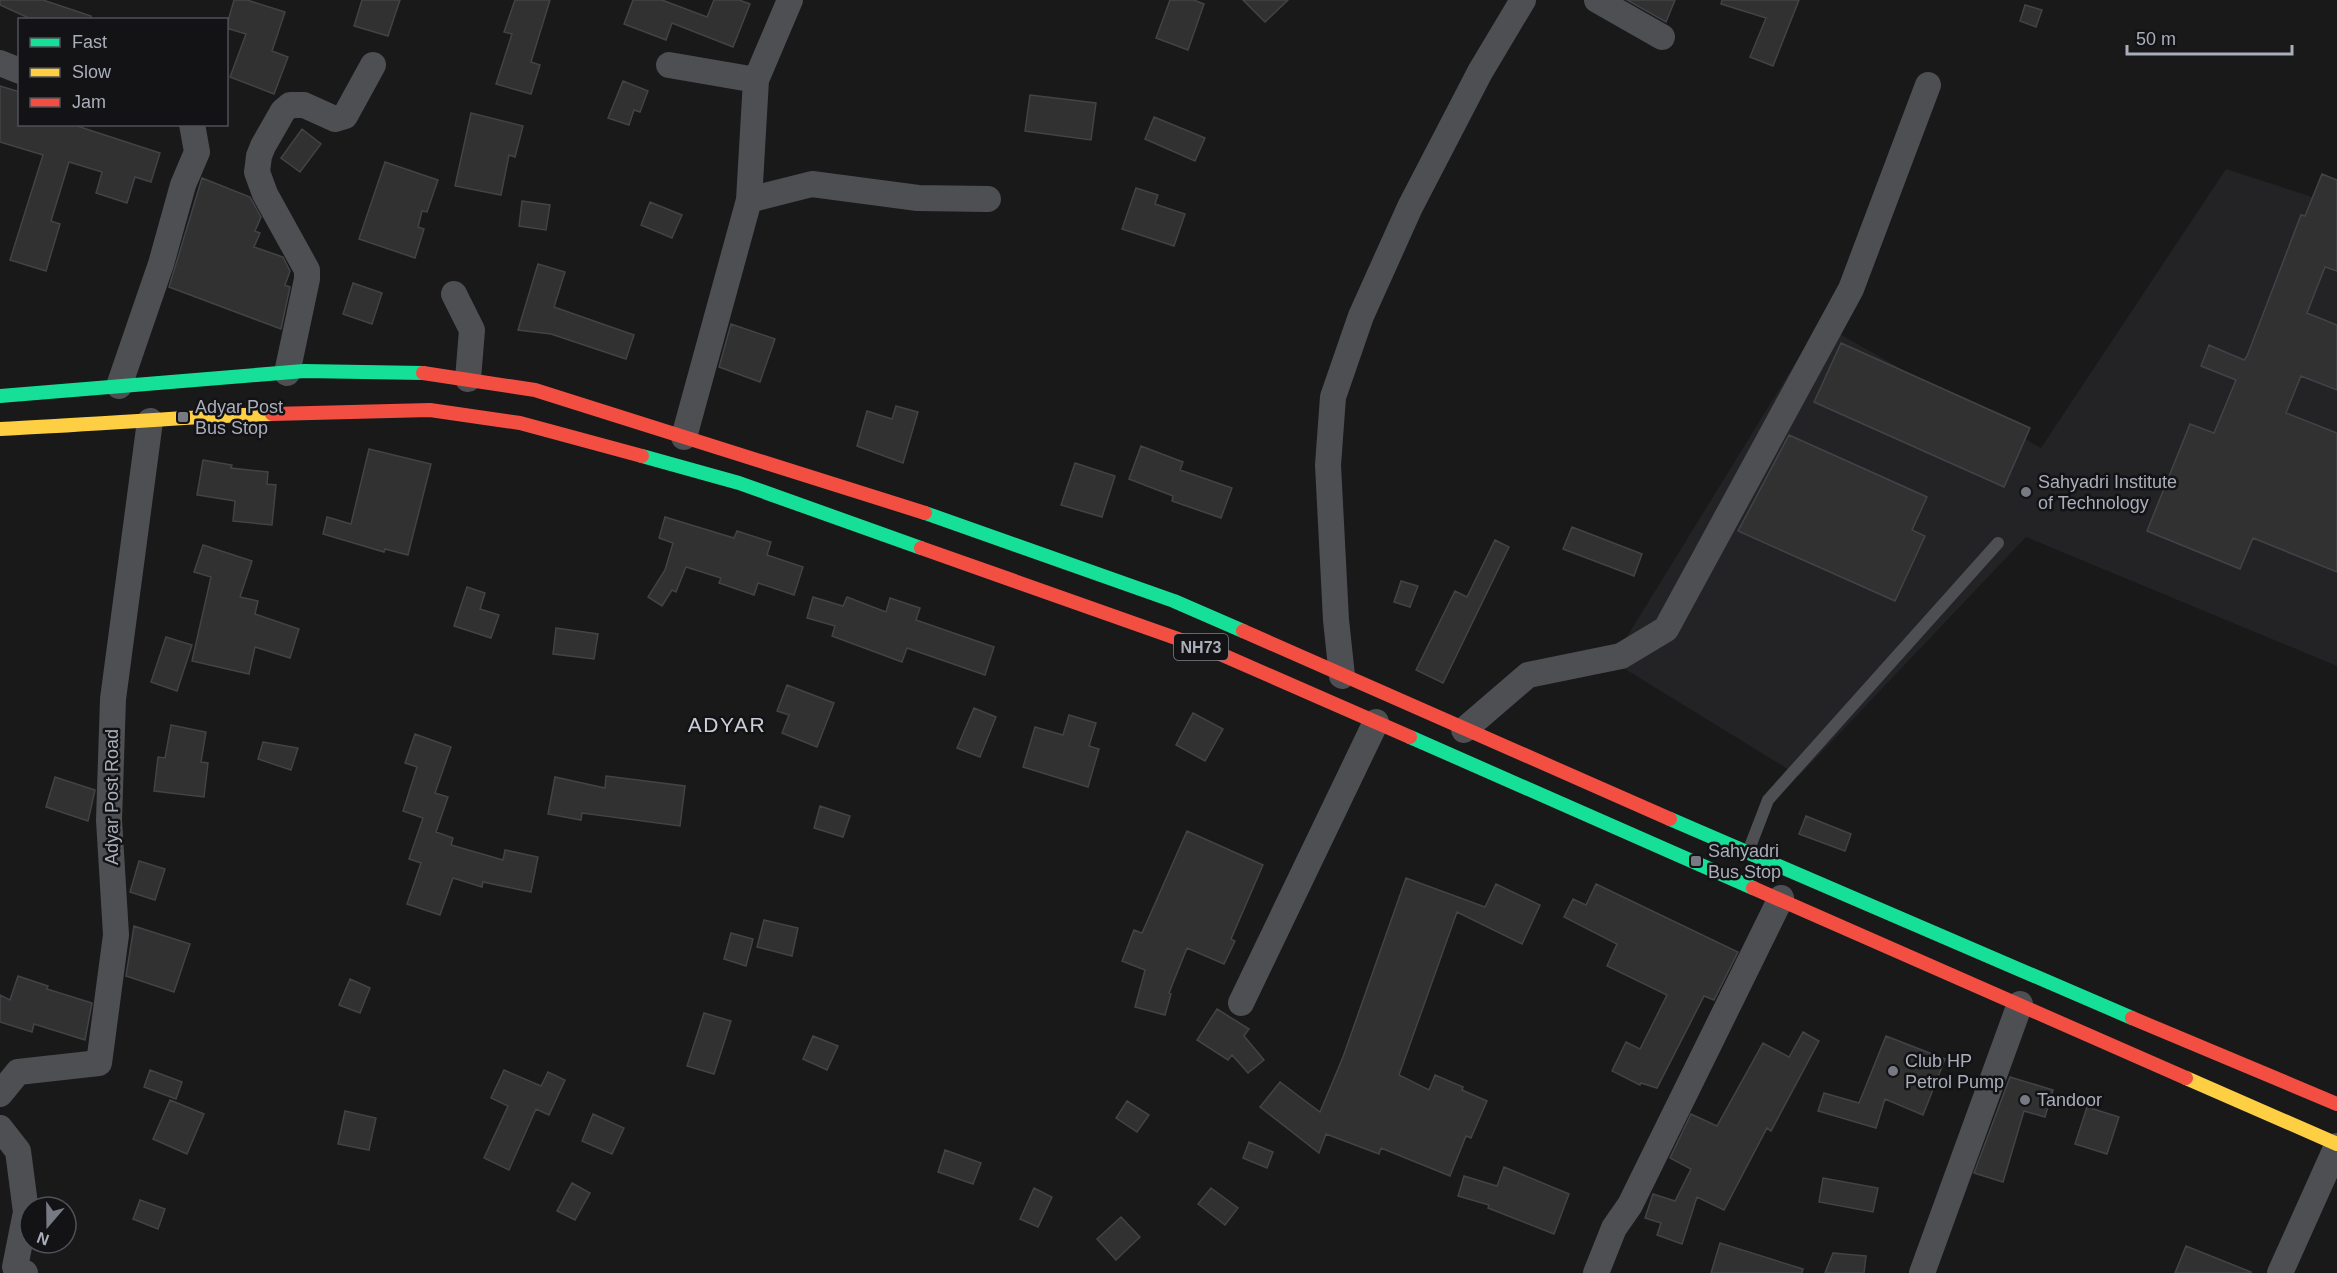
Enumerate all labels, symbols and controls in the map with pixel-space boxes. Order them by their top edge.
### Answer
legend [18,18,228,126]
scale bar [2127,18,2292,56]
text: 50 m [2136,29,2176,49]
text: Fast [72,32,107,52]
text: Slow [72,62,112,82]
text: Jam [72,92,106,112]
place label: Adyar Post Bus Stop [195,397,283,438]
marker: Adyar Post Bus Stop [176,410,190,424]
place label: Sahyadri Institute of Technology [2038,472,2177,513]
marker: Sahyadri Institute of Technology [2019,485,2033,499]
road number: NH73 [1174,634,1228,660]
district label: ADYAR [688,713,766,736]
street label: Adyar Post Road [102,729,122,865]
place label: Sahyadri Bus Stop [1708,841,1781,882]
marker: Sahyadri Bus Stop [1689,854,1703,868]
place label: Club HP Petrol Pump [1905,1051,2004,1092]
marker: Club HP Petrol Pump [1886,1064,1900,1078]
place label: Tandoor [2037,1090,2102,1110]
marker: Tandoor [2018,1093,2032,1107]
north arrow [18,1195,78,1255]
text: N [35,1229,51,1249]

